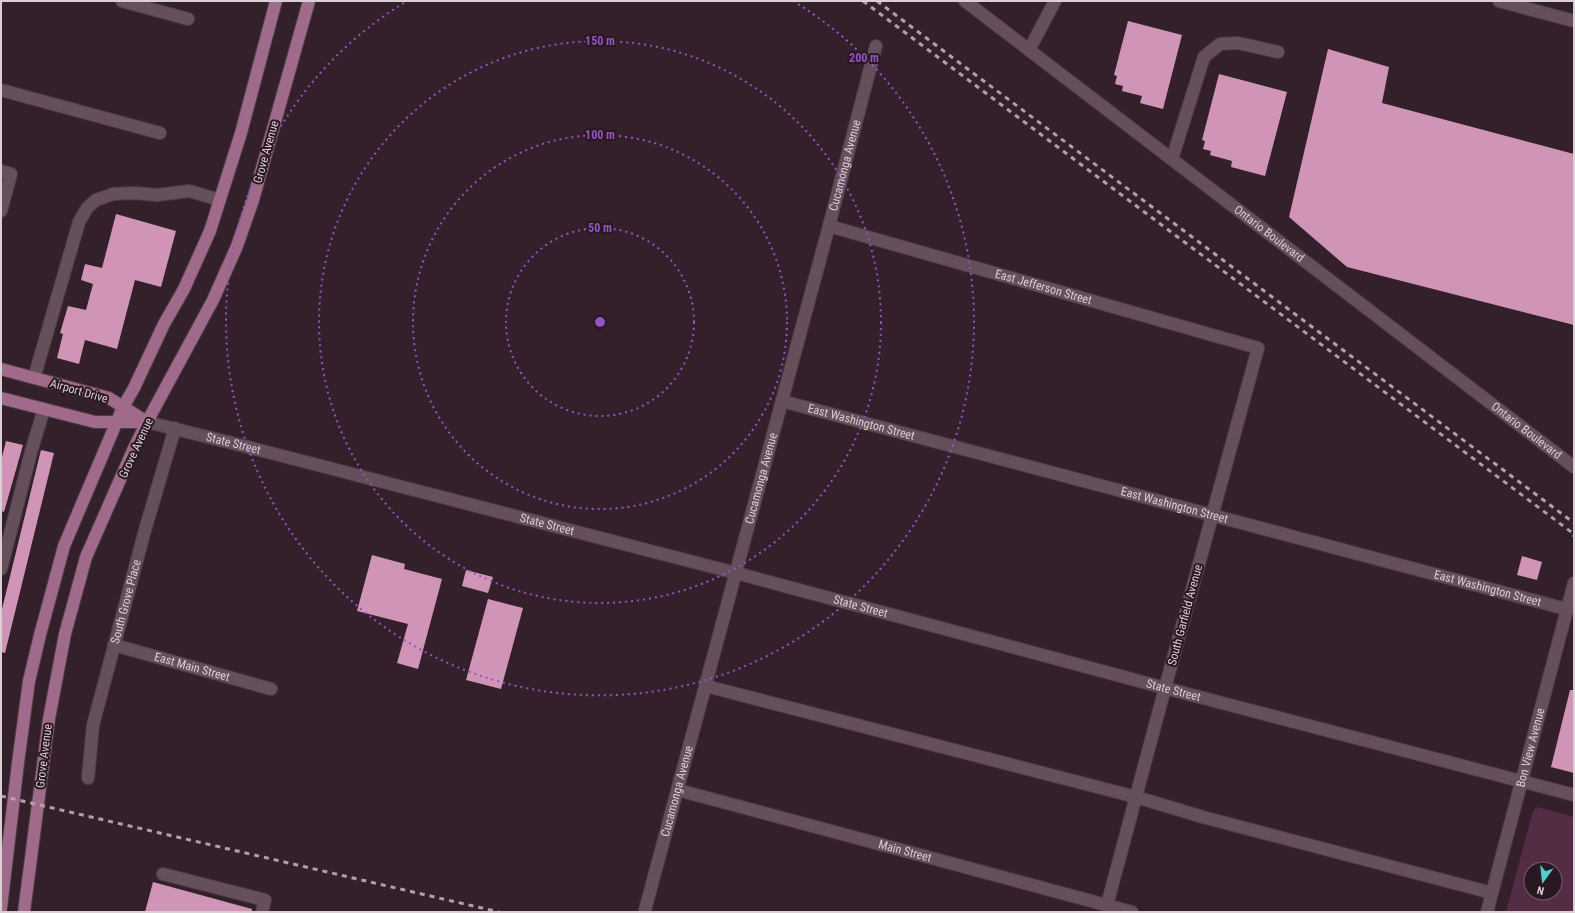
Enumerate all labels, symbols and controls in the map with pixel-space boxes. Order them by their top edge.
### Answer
text: 150 m [585,34,615,48]
text: 200 m [849,51,879,65]
street label: Cucamonga Avenue [826,118,864,213]
street label: Grove Avenue [250,119,282,185]
text: 100 m [585,128,615,142]
street label: Ontario Boulevard [1231,202,1307,265]
text: 50 m [588,221,612,235]
street label: East Jefferson Street [994,267,1094,308]
centre of rings [593,315,607,329]
street label: Airport Drive [48,376,110,406]
street label: Ontario Boulevard [1489,399,1564,462]
street label: East Washington Street [806,401,917,443]
street label: Grove Avenue [116,415,156,480]
street label: State Street [205,430,263,457]
street label: Cucamonga Avenue [742,431,780,525]
street label: East Washington Street [1119,484,1230,526]
street label: State Street [518,511,576,538]
street label: South Grove Place [108,558,144,645]
street label: South Garfield Avenue [1165,563,1205,667]
street label: East Washington Street [1433,567,1543,609]
street label: State Street [832,592,890,620]
street label: East Main Street [153,650,232,684]
street label: State Street [1145,676,1203,704]
street label: Bon View Avenue [1513,706,1548,789]
street label: Grove Avenue [33,723,55,789]
street label: Cucamonga Avenue [658,744,696,838]
street label: Main Street [877,837,933,865]
north arrow [1523,861,1563,901]
text: N [1535,883,1545,897]

